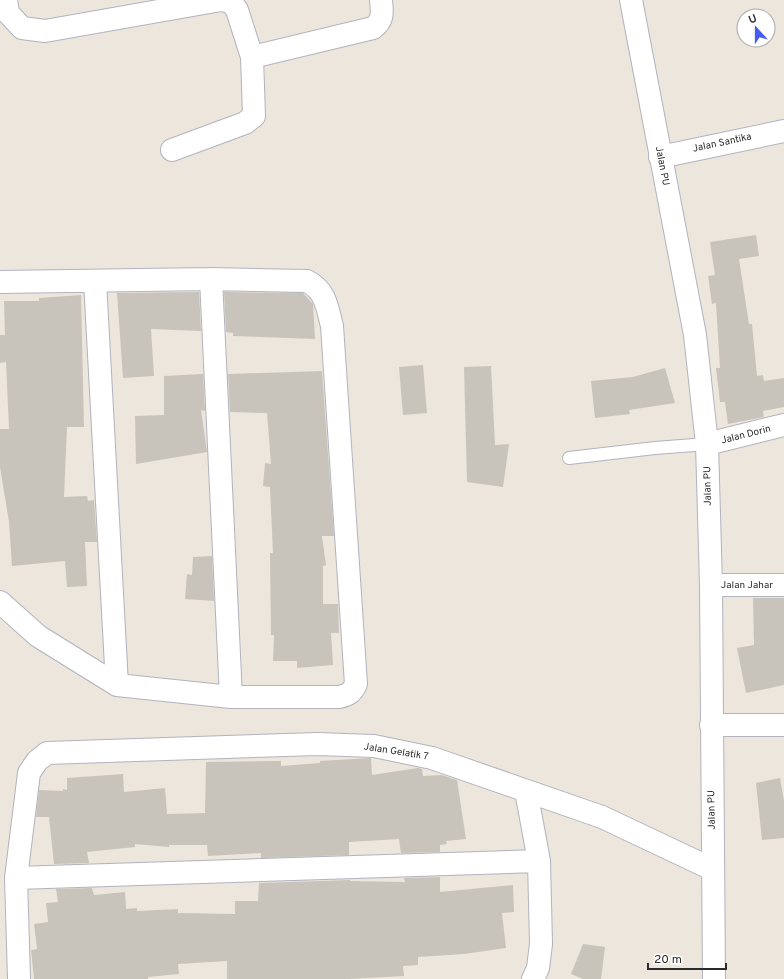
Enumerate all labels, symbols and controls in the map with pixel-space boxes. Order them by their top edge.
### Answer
north arrow [736,8,776,48]
text: U [747,12,759,28]
street label: Jalan Santika [691,130,753,156]
street label: Jalan PU [652,145,672,187]
street label: Jalan Dorin [720,423,772,447]
street label: Jalan PU [701,466,715,506]
street label: Jalan Jahar [721,579,773,592]
street label: Jalan Gelatik 7 [363,740,429,764]
street label: Jalan PU [705,790,719,830]
scale bar [648,945,726,971]
text: 20 m [654,952,682,968]

